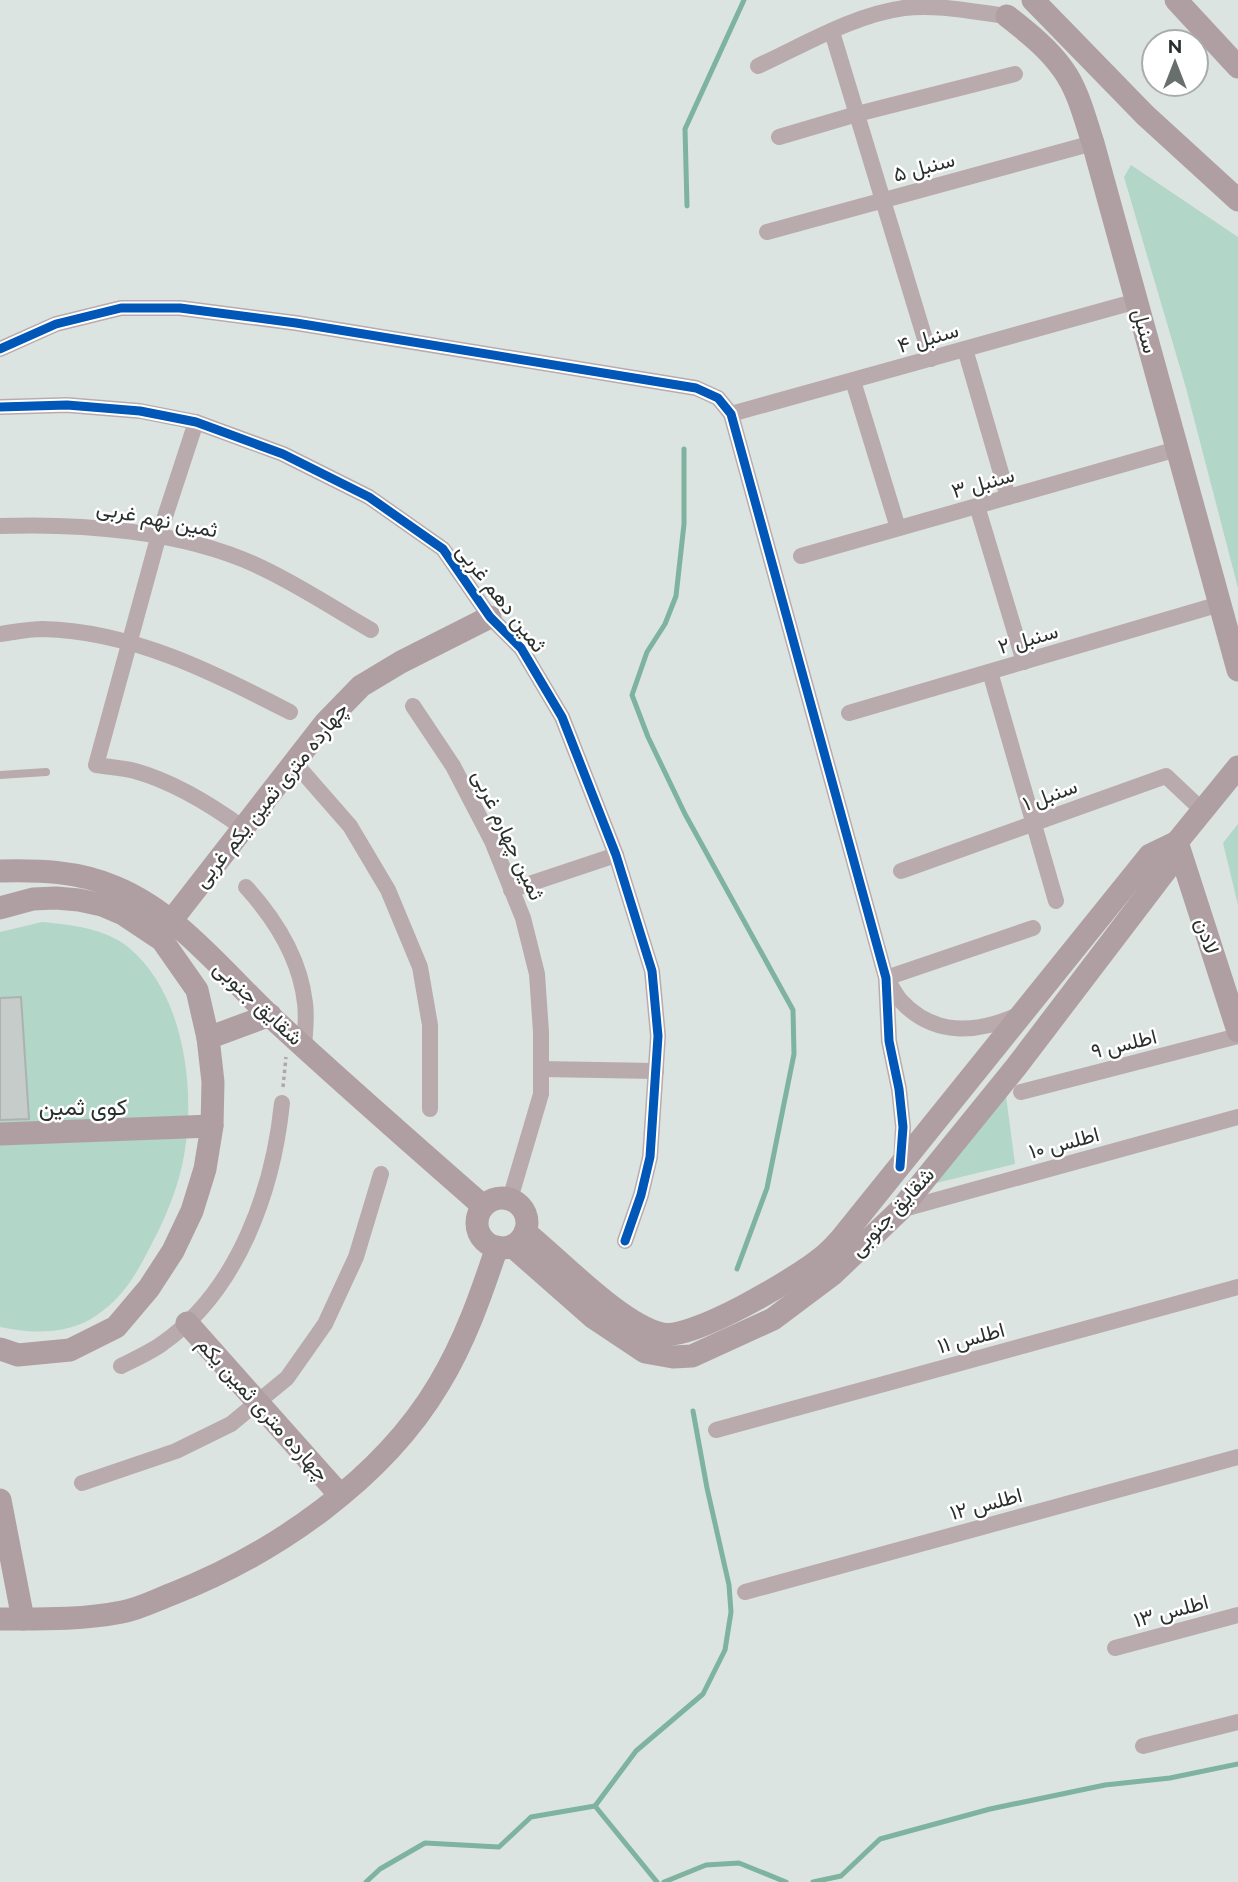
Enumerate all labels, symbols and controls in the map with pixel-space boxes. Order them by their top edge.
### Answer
north arrow [1140,28,1210,98]
text: N [1168,35,1182,57]
street label: سنبل ۵ [890,146,957,187]
street label: سنبل [1128,306,1163,356]
street label: سنبل ۴ [894,317,961,358]
street label: سنبل ۳ [949,462,1017,503]
street label: ثمین نهم غربی [94,495,220,544]
street label: ثمین دهم غربی [450,538,552,658]
street label: سنبل ۲ [995,618,1061,659]
street label: چهارده متری ثمین یکم غربی [188,697,355,894]
street label: ثمین چهارم غربی [466,766,550,905]
street label: سنبل ۱ [1019,773,1081,816]
street label: لادن [1190,915,1225,957]
street label: شقایق جنوبی [208,955,308,1051]
street label: اطلس ۹ [1089,1023,1159,1064]
district label: کوی ثمین [39,1093,127,1122]
street label: اطلس ۱۰ [1026,1121,1102,1164]
street label: شقایق جنوبی [844,1162,940,1262]
street label: اطلس ۱۱ [934,1317,1007,1358]
street label: چهارده متری ثمین یکم [190,1331,335,1487]
street label: اطلس ۱۲ [947,1482,1025,1525]
street label: اطلس ۱۳ [1131,1589,1211,1632]

